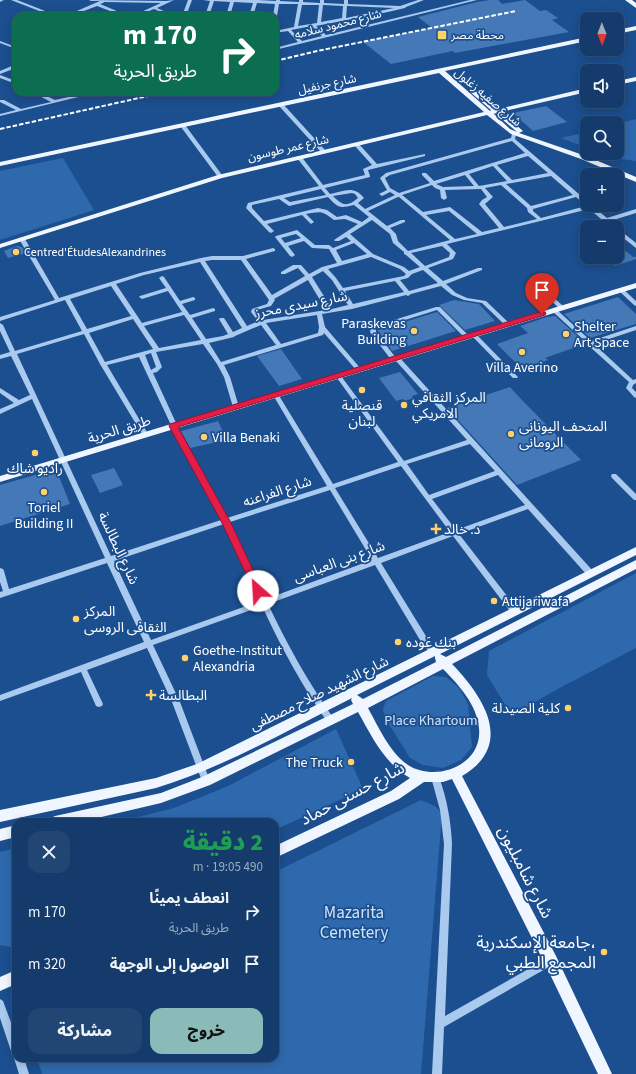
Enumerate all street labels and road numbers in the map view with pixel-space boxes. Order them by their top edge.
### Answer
street label: شارع محمود سلامه [293,5,383,44]
street label: شارع صفيه زغلول [450,64,525,131]
street label: شارع جرنفيل [296,70,358,99]
street label: شارع عمر طوسون [246,131,330,166]
street label: شارع سيدى محرز [252,286,349,324]
street label: طريق الحرية [85,411,153,449]
street label: شارع الفراعنه [240,471,314,512]
street label: شارع البطالسة [93,509,144,588]
street label: شارع بنى العباسى [291,536,388,588]
street label: شارع الشهيد صلاح مصطفى [247,652,392,736]
street label: شارع حسنى حماد [296,756,409,832]
street label: شارع شامبليون [492,822,559,923]

